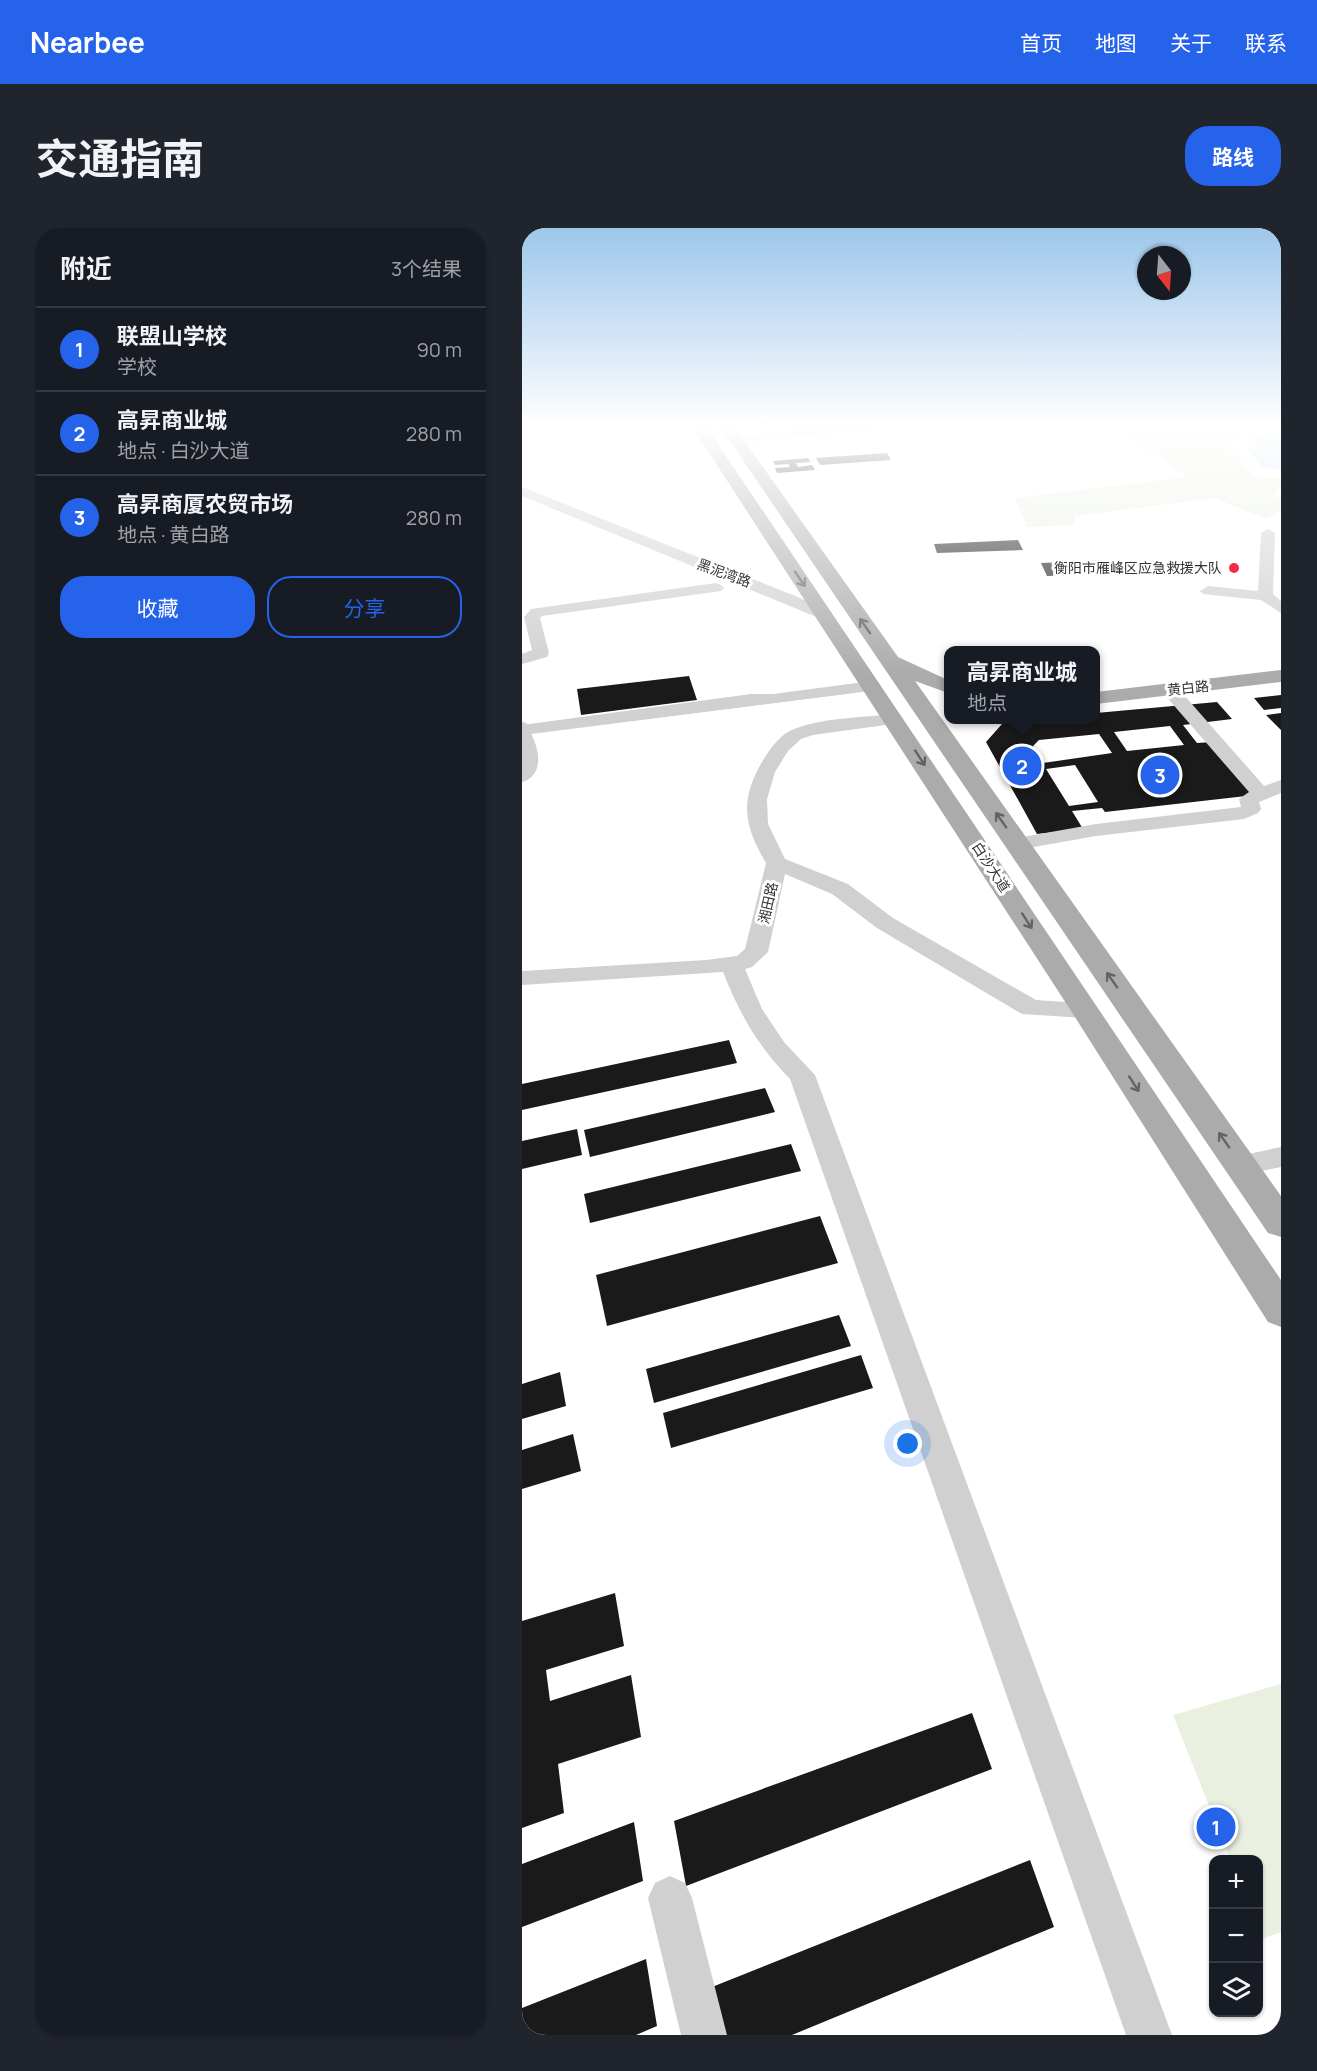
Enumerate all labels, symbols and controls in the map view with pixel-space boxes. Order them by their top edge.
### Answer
text: Nearbee [30,23,145,61]
text: 首页 [1020,29,1062,57]
text: 地图 [1095,29,1137,57]
text: 关于 [1170,29,1212,57]
text: 联系 [1245,29,1287,57]
button: 路线 [1185,126,1281,186]
text: 交通指南 [36,129,204,187]
north arrow [1137,246,1191,300]
text: 附近 [60,250,112,286]
text: 3个结果 [391,255,462,282]
text: 联盟山学校 [117,321,227,351]
text: 1 [75,336,84,363]
text: 90 m [416,336,462,363]
text: 学校 [117,353,157,380]
text: 高昇商业城 [117,405,227,435]
text: 2 [74,420,85,447]
text: 280 m [406,420,462,447]
text: 地点 · 白沙大道 [117,437,250,464]
text: 高昇商厦农贸市场 [117,489,293,519]
text: 3 [74,504,85,531]
text: 280 m [406,504,462,531]
text: 地点 · 黄白路 [117,521,230,548]
street label: 黑泥湾路 [695,554,754,591]
place label: 衡阳市雁峰区应急救援大队 [1054,558,1222,577]
marker: 衡阳市雁峰区应急救援大队 [1227,561,1241,575]
one-way arrow [794,570,806,586]
button: 收藏 [60,576,255,638]
button: 分享 [267,576,462,638]
one-way arrow [859,618,871,634]
popup [944,646,1100,724]
text: 高昇商业城 [967,657,1077,687]
street label: 黄白路 [1166,676,1210,699]
text: 地点 [967,689,1007,716]
pin: 2 [1002,744,1042,788]
one-way arrow [914,750,926,766]
pin: 3 [1140,752,1180,798]
one-way arrow [995,812,1007,829]
street label: 白沙大道 [968,838,1015,895]
street label: 湘田路 [754,880,781,925]
one-way arrow [1021,912,1033,929]
one-way arrow [1106,973,1118,989]
one-way arrow [1128,1076,1140,1092]
one-way arrow [1218,1133,1230,1149]
your location [893,1429,922,1458]
pin: 1 [1196,1804,1236,1850]
map controls [1209,1855,1263,2017]
button: + [1209,1855,1263,1909]
button: − [1209,1909,1263,1963]
button: layers [1209,1963,1263,2017]

